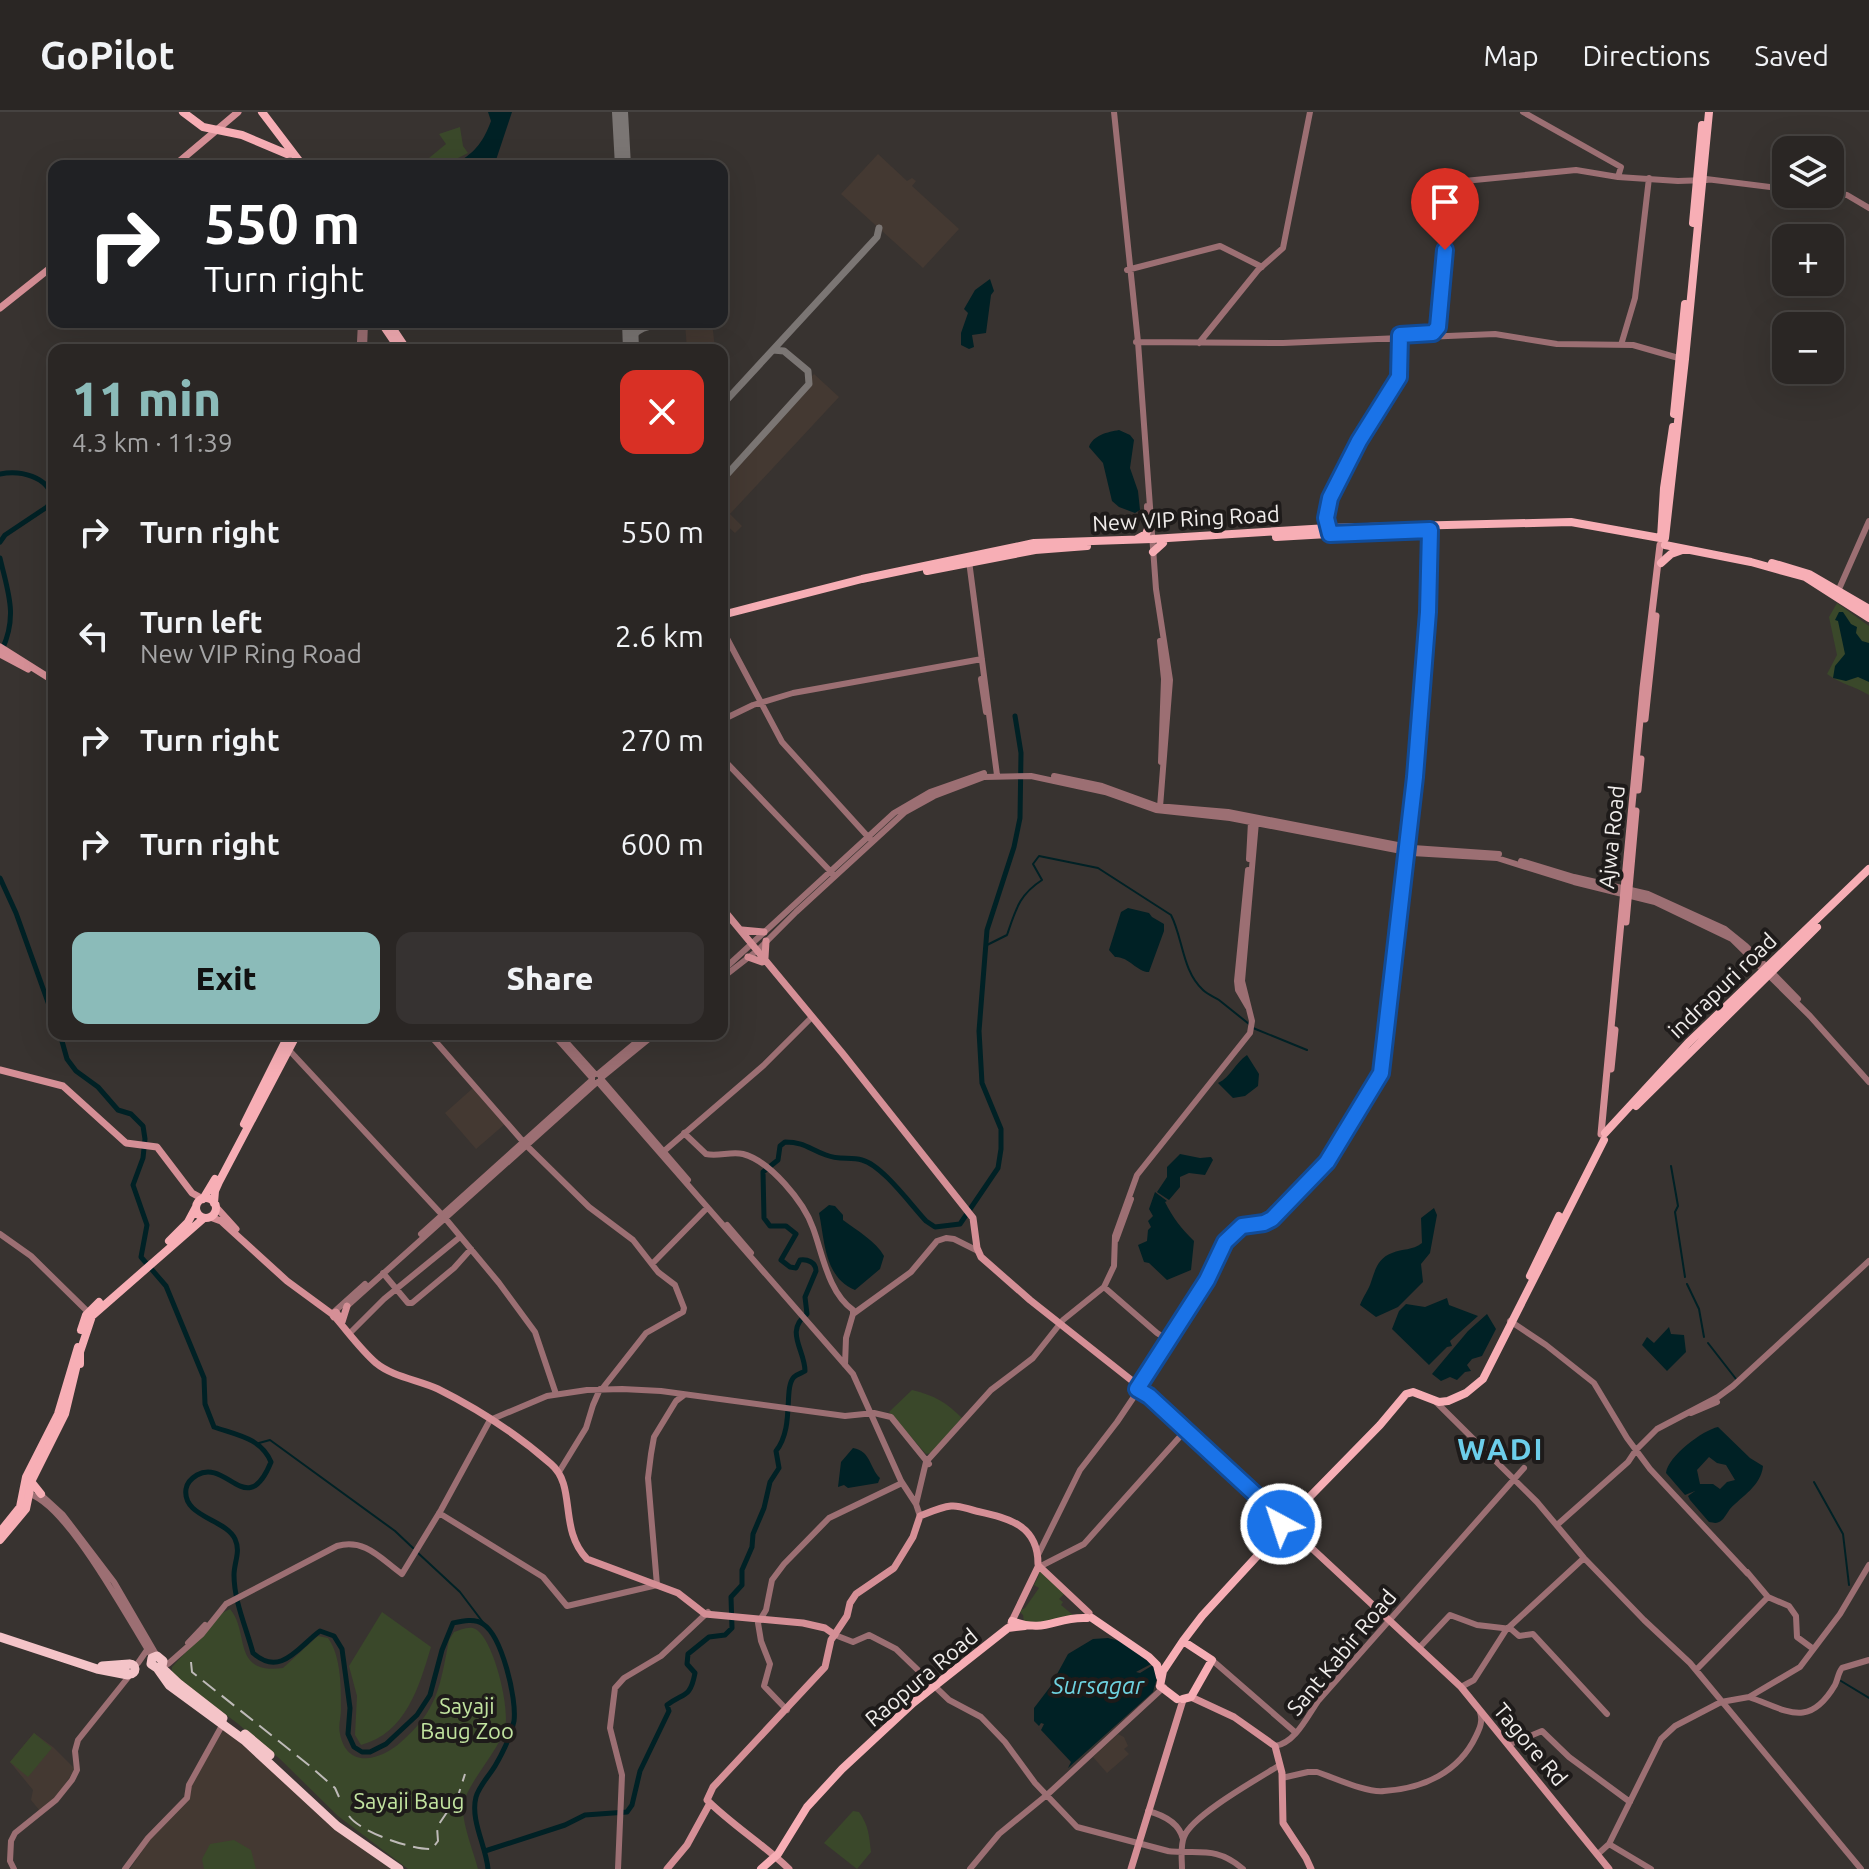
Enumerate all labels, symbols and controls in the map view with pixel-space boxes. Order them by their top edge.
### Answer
text: GoPilot [40,34,175,76]
text: Map [1483,40,1539,71]
text: Directions [1583,40,1710,71]
text: Saved [1754,40,1829,71]
map controls [1772,136,1844,384]
button: layers [1772,136,1844,208]
pin [1411,168,1479,250]
icon: arrive [1423,180,1467,224]
icon: right [72,192,176,296]
text: 550 m [204,192,360,255]
button: + [1772,224,1844,296]
text: Turn right [204,258,364,299]
button: − [1772,312,1844,384]
button: close [620,370,704,454]
text: 11 min [72,371,221,425]
text: 4.3 km · 11:39 [72,428,233,457]
street label: New VIP Ring Road [1092,501,1280,535]
icon: right [72,510,116,554]
text: Turn right [140,515,280,549]
text: 550 m [620,515,704,549]
text: Turn left [140,605,262,639]
icon: left [72,614,116,658]
text: 2.6 km [615,619,704,653]
text: New VIP Ring Road [140,639,362,668]
icon: right [72,718,116,762]
text: Turn right [140,723,280,757]
text: 270 m [620,723,704,757]
street label: Ajwa Road [1593,784,1629,890]
icon: right [72,822,116,866]
text: Turn right [140,827,280,861]
text: 600 m [620,827,704,861]
street label: indrapuri road [1663,927,1781,1043]
button: Exit [72,932,380,1024]
button: Share [396,932,704,1024]
district label: WADI [1457,1432,1545,1466]
position arrow [1239,1482,1323,1566]
street label: Sant Kabir Road [1281,1584,1401,1720]
street label: Raopura Road [860,1623,982,1731]
water label: Sursagar [1051,1672,1145,1699]
park label: Sayaji Baug Zoo [420,1693,514,1743]
street label: Tagore Rd [1489,1698,1573,1790]
park label: Sayaji Baug [354,1788,464,1813]

